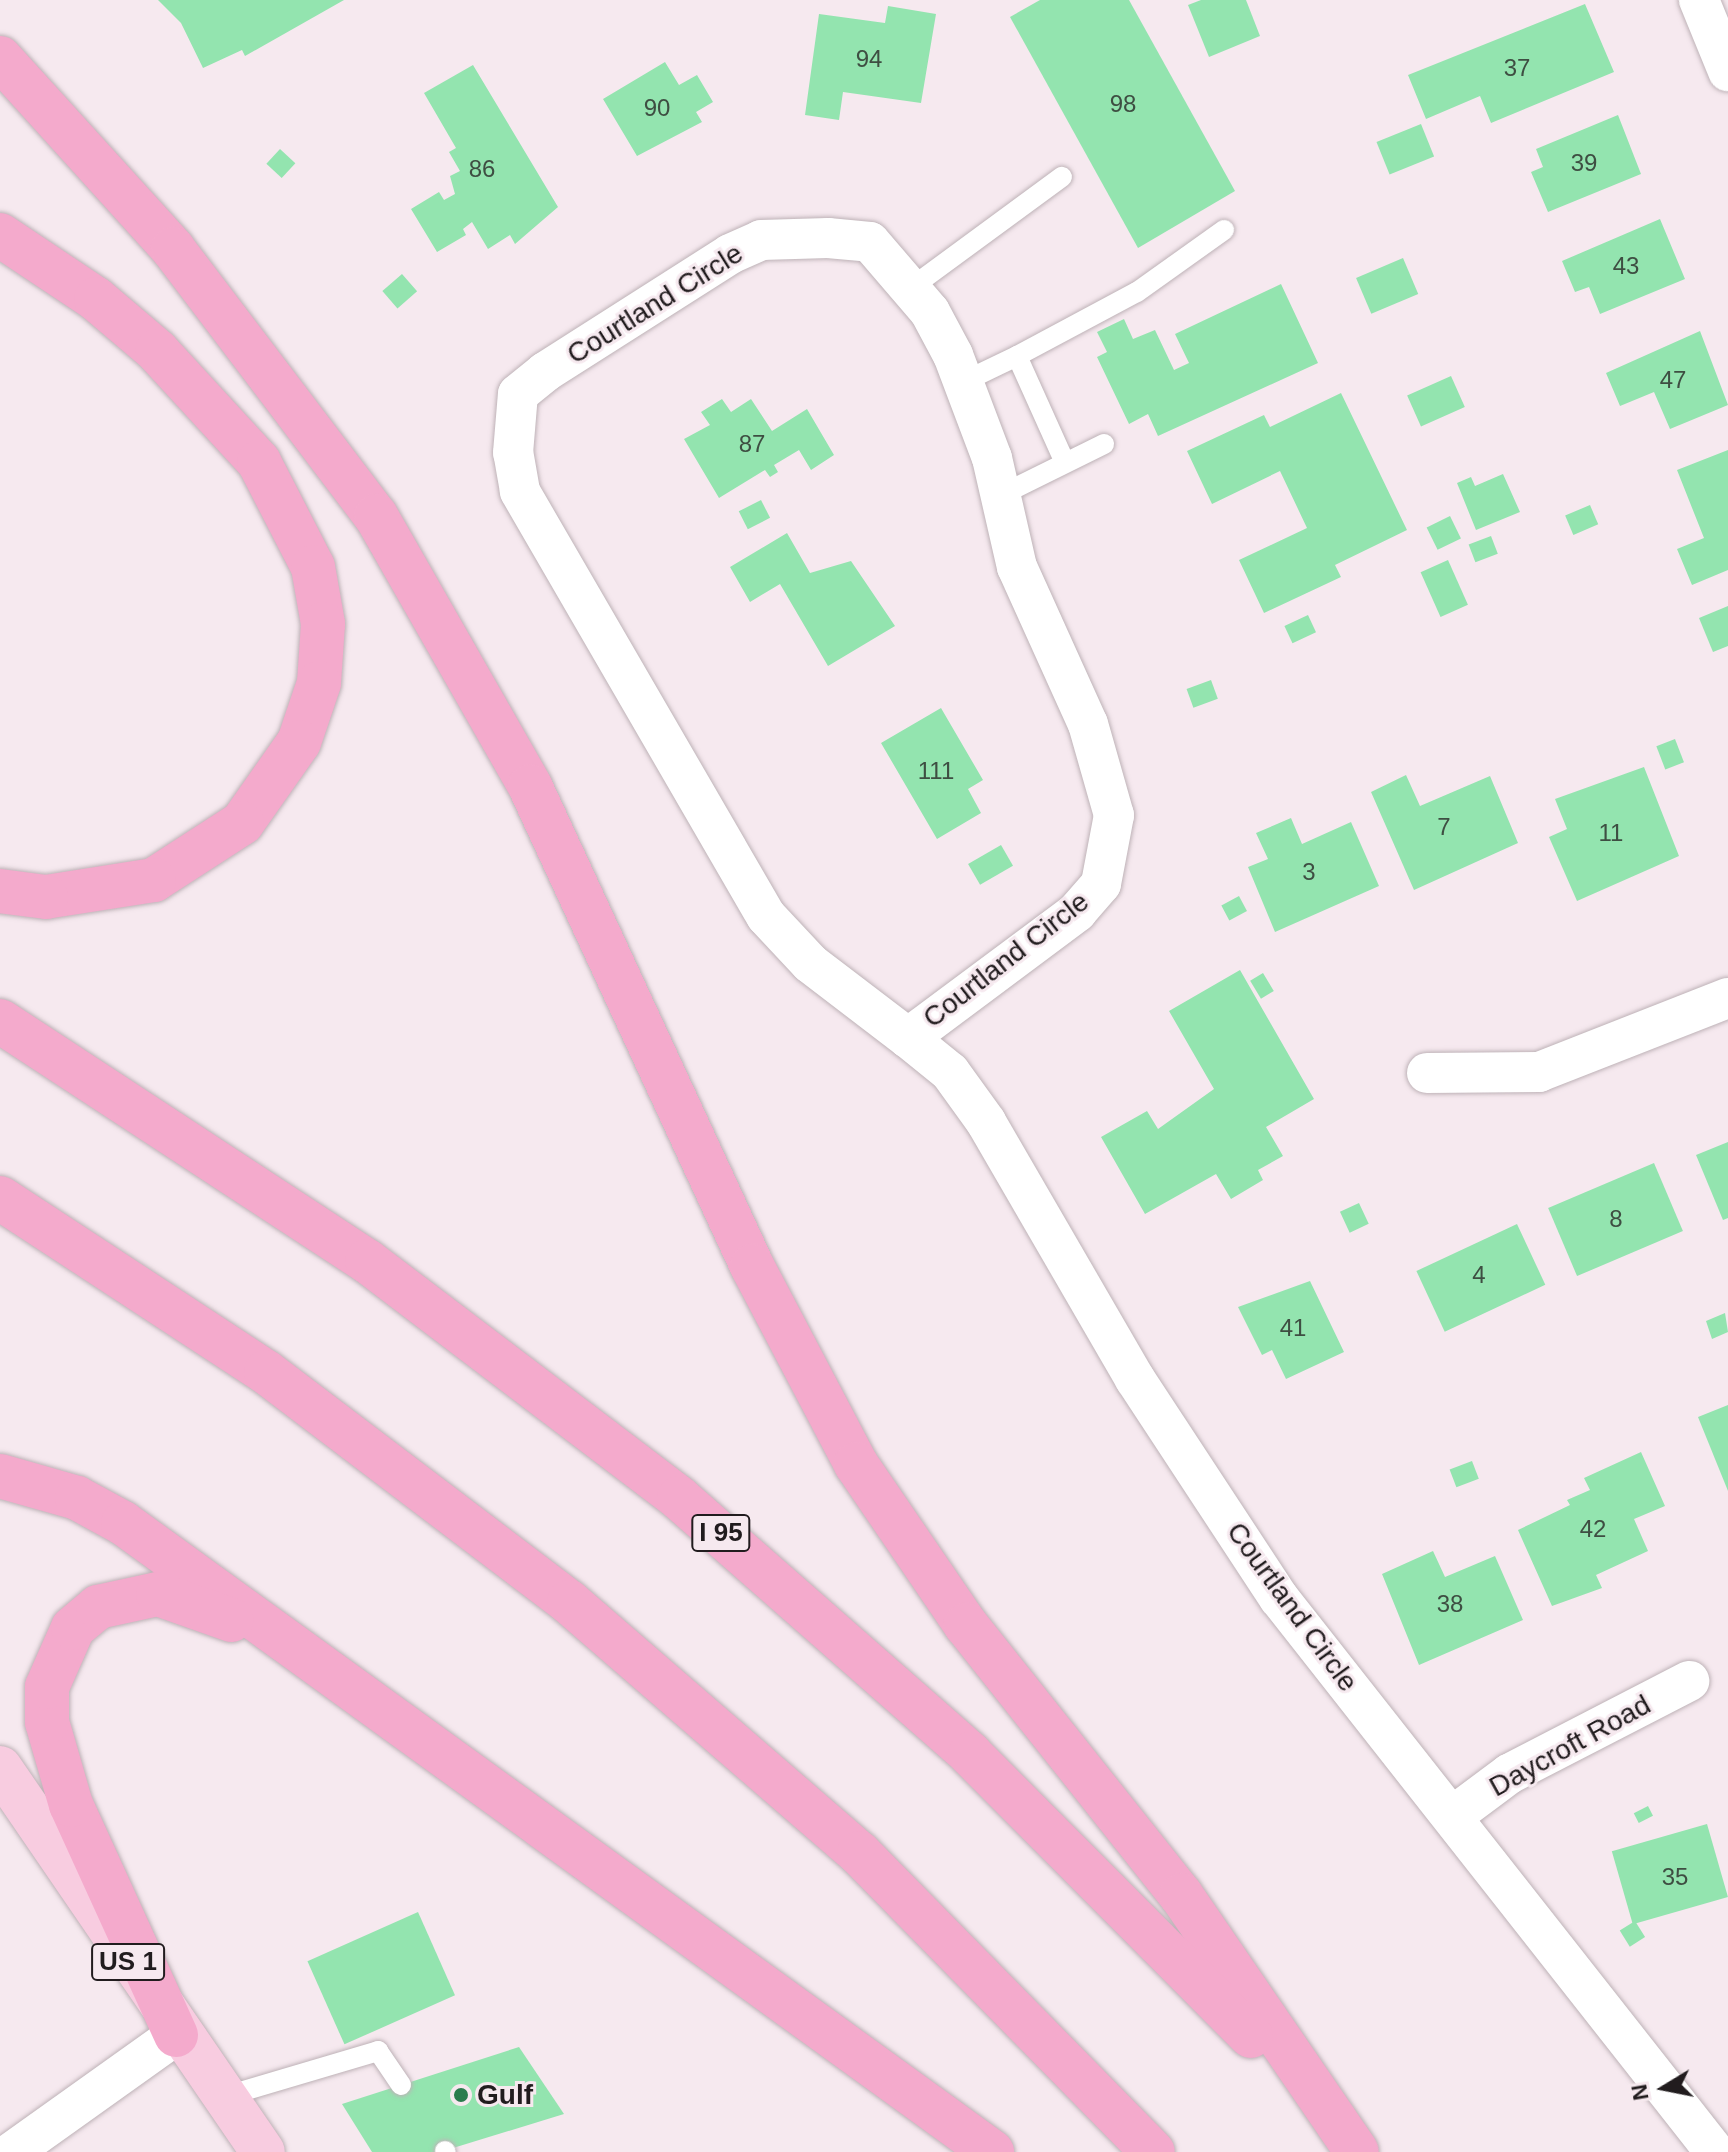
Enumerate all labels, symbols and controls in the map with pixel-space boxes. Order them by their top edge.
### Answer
house number: 94 [856,45,882,73]
house number: 37 [1504,54,1530,82]
house number: 98 [1110,90,1136,118]
house number: 90 [644,94,670,122]
house number: 39 [1571,149,1597,177]
house number: 86 [469,155,495,183]
street label: Courtland Circle [561,237,749,371]
house number: 43 [1613,252,1639,280]
house number: 47 [1660,366,1686,394]
house number: 87 [739,430,765,458]
house number: 111 [918,757,954,785]
house number: 7 [1437,813,1451,841]
house number: 11 [1599,819,1623,847]
house number: 3 [1302,858,1316,886]
street label: Courtland Circle [917,885,1095,1035]
house number: 8 [1609,1205,1623,1233]
house number: 4 [1472,1261,1486,1289]
house number: 41 [1280,1314,1306,1342]
road number: I 95 [691,1511,751,1555]
house number: 42 [1580,1515,1606,1543]
street label: Courtland Circle [1219,1516,1365,1698]
house number: 38 [1437,1590,1463,1618]
street label: Daycroft Road [1484,1688,1656,1804]
house number: 35 [1662,1863,1688,1891]
road number: US 1 [90,1940,166,1984]
north arrow [1624,2048,1704,2128]
place label: Gulf [477,2078,533,2112]
text: N [1626,2082,1654,2102]
marker: Gulf [452,2086,470,2104]

